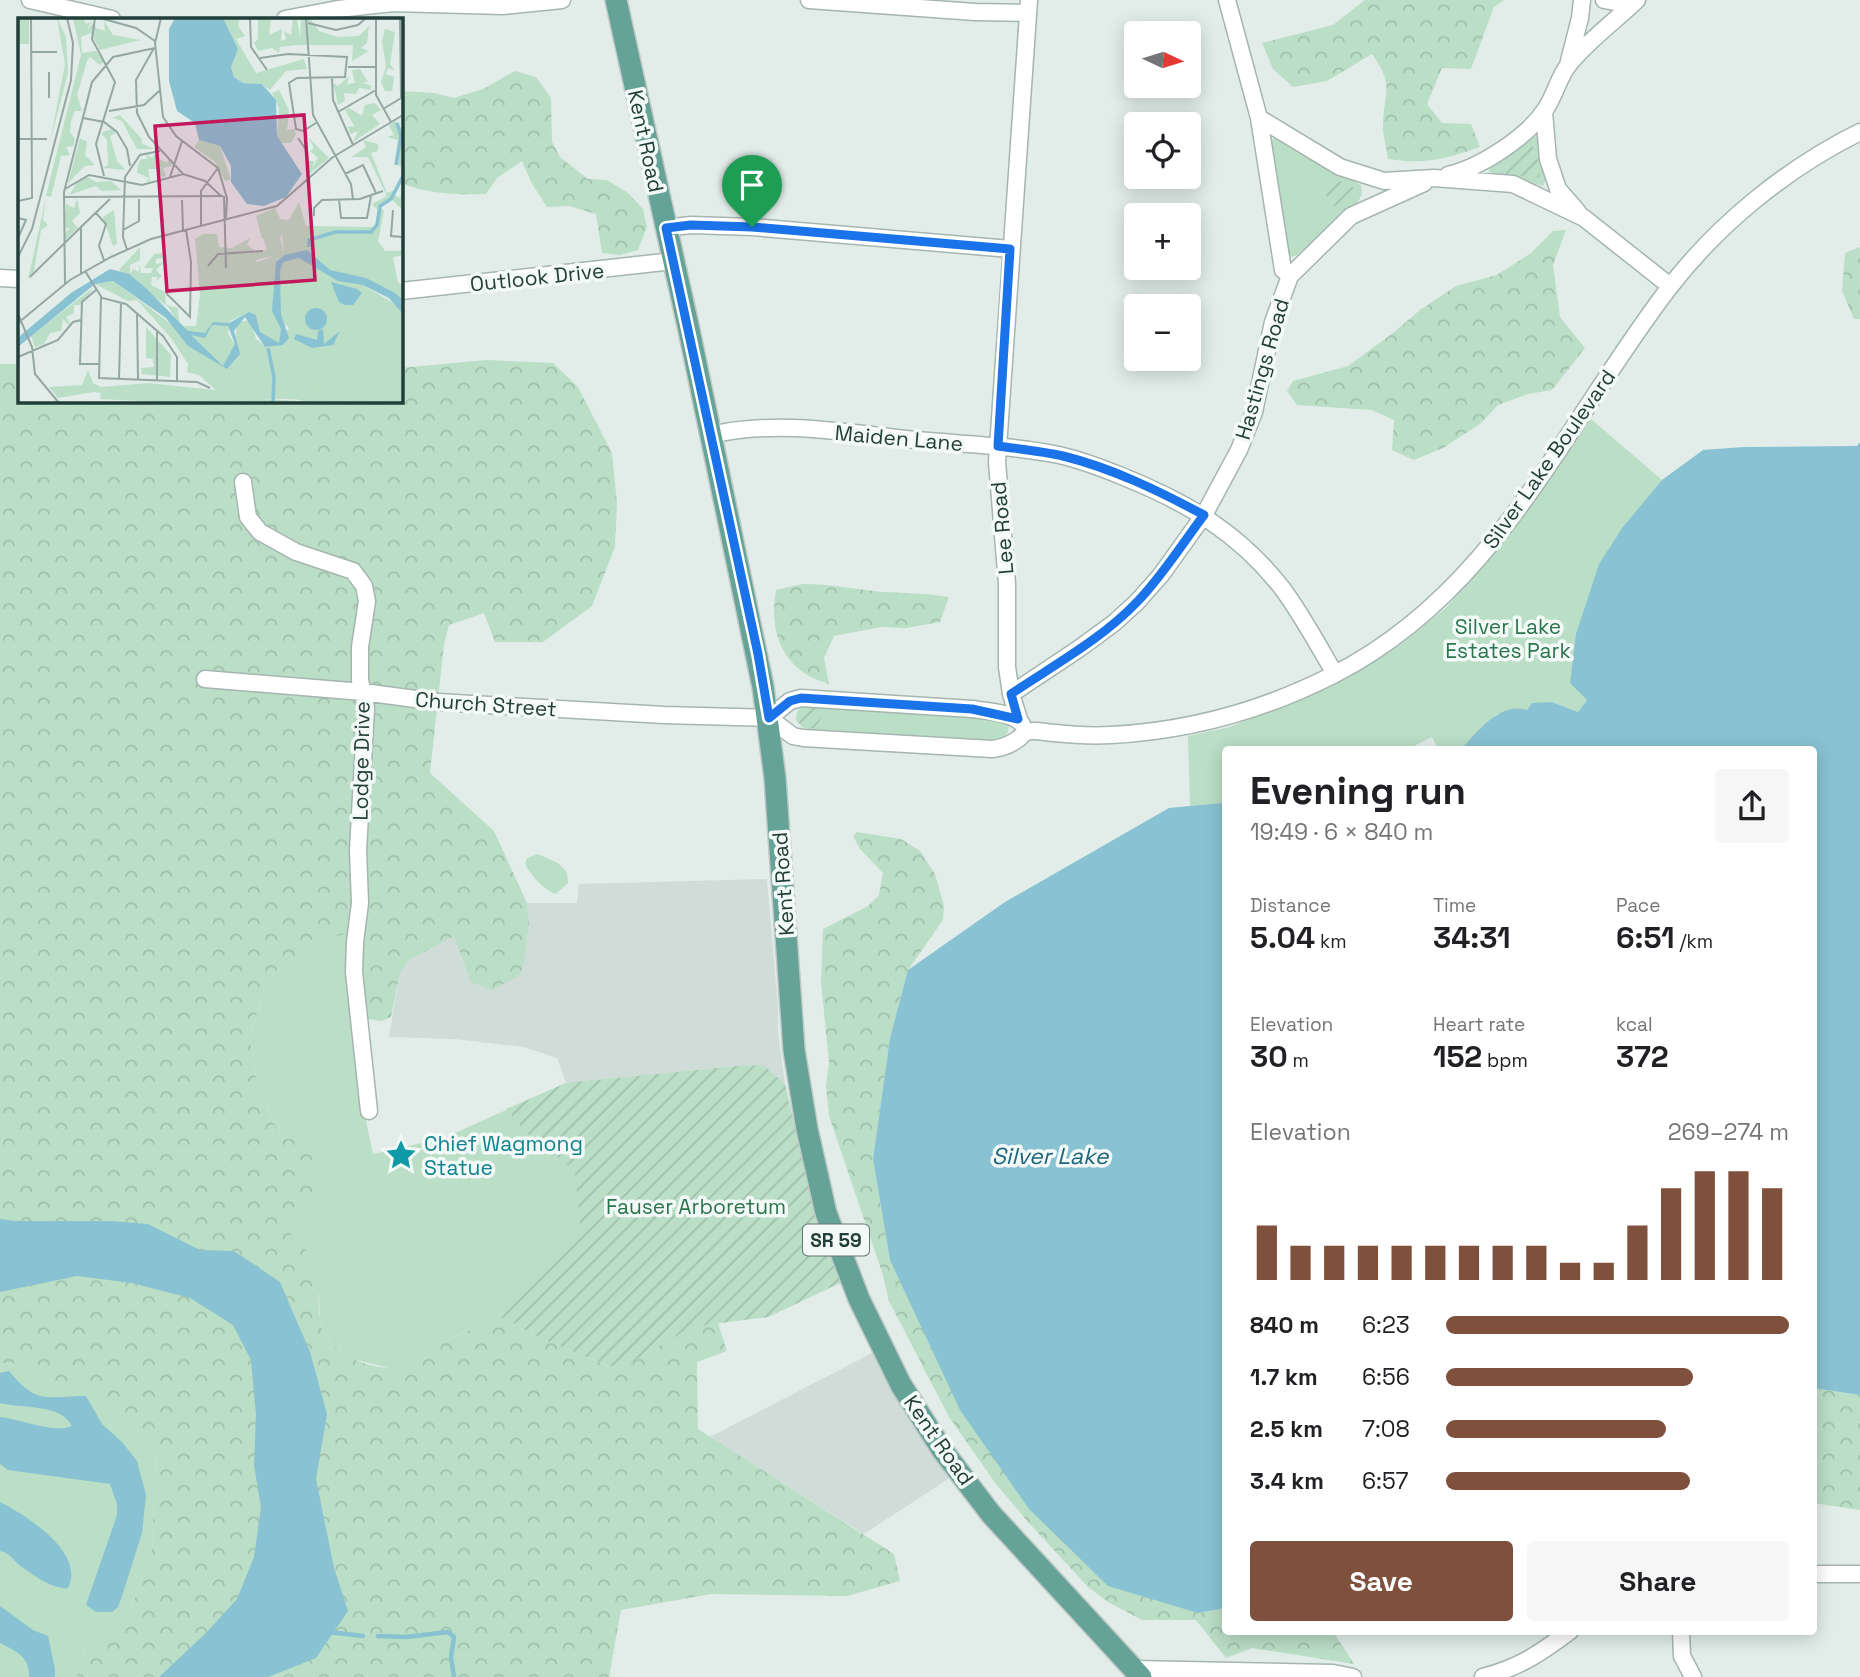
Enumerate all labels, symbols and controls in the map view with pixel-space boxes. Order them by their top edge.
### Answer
inset map [18,18,402,402]
north arrow [1124,21,1200,98]
map controls [1124,21,1201,371]
street label: Kent Road [622,87,670,195]
button: locate [1124,112,1201,189]
pin [722,155,782,227]
icon: arrive [733,166,771,204]
button: + [1124,203,1201,280]
street label: Outlook Drive [469,257,605,297]
button: − [1124,294,1201,371]
street label: Hastings Road [1229,295,1295,443]
street label: Silver Lake Boulevard [1477,364,1621,554]
street label: Maiden Lane [834,419,964,457]
street label: Lee Road [984,480,1020,576]
park label: Silver Lake Estates Park [1445,613,1571,664]
street label: Church Street [414,686,558,722]
street label: Lodge Drive [346,701,376,821]
text: Evening run [1250,767,1466,815]
button: share [1715,769,1789,843]
text: 19:49 · 6 × 840 m [1250,817,1433,847]
street label: Kent Road [766,831,800,937]
text: Distance [1250,893,1331,918]
text: Time [1433,893,1476,918]
text: Pace [1616,893,1660,918]
text: 5.04 [1250,918,1315,957]
text: 34:31 [1433,918,1511,957]
text: 6:51 [1616,918,1675,957]
text: km [1315,929,1347,954]
text: /km [1675,929,1713,954]
text: Elevation [1250,1012,1333,1037]
text: Heart rate [1433,1012,1525,1037]
text: kcal [1616,1012,1653,1037]
text: 30 [1250,1037,1288,1076]
text: 152 [1433,1037,1482,1076]
text: 372 [1616,1037,1669,1076]
text: m [1288,1048,1309,1073]
text: bpm [1482,1048,1528,1073]
text: Elevation [1250,1117,1351,1147]
text: 269–274 m [1668,1117,1789,1147]
place label: Chief Wagmong Statue [424,1130,583,1181]
place icon: Chief Wagmong Statue [384,1138,418,1172]
water label: Silver Lake [992,1141,1110,1171]
park label: Fauser Arboretum [606,1193,786,1220]
road number: SR 59 [803,1224,869,1256]
text: 840 m [1250,1310,1319,1340]
text: 6:23 [1362,1310,1410,1340]
text: 1.7 km [1250,1362,1318,1392]
text: 6:56 [1362,1362,1410,1392]
street label: Kent Road [898,1390,980,1490]
text: 2.5 km [1250,1414,1323,1444]
text: 7:08 [1362,1414,1410,1444]
text: 3.4 km [1250,1466,1324,1496]
text: 6:57 [1362,1466,1408,1496]
button: Save [1250,1541,1513,1621]
button: Share [1527,1541,1789,1621]

